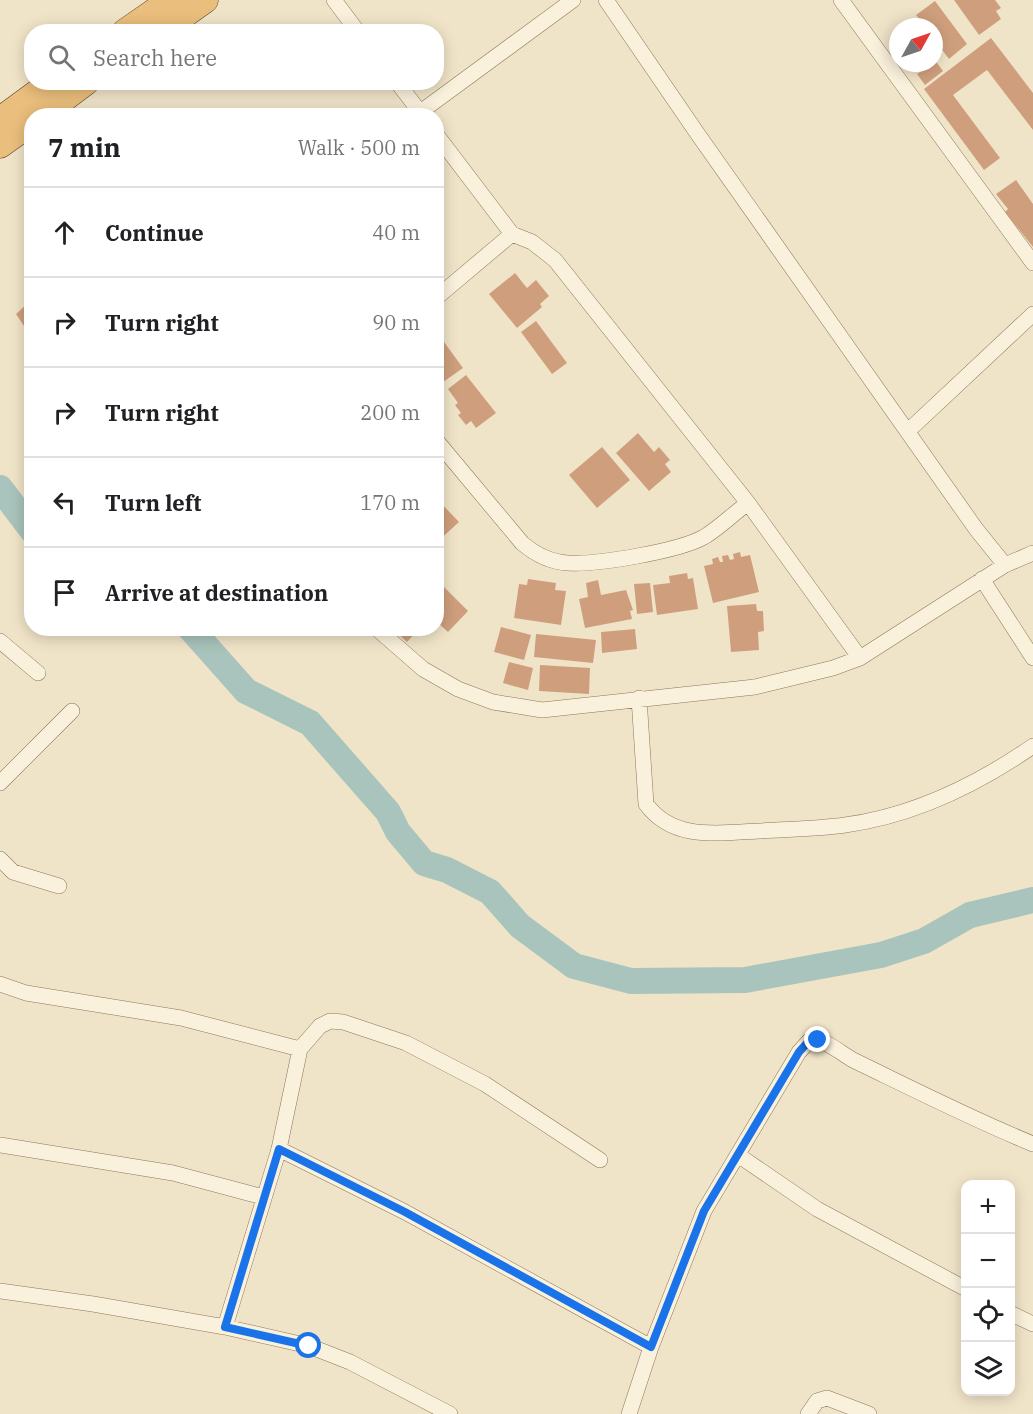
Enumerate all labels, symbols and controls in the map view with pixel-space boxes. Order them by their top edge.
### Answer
north arrow [889,18,943,72]
search box [24,24,444,90]
icon: search [45,41,78,74]
text: Search here [93,43,217,72]
text: 7 min [48,130,121,164]
text: Walk · 500 m [298,134,420,161]
icon: ahead [48,216,81,249]
text: Continue [105,218,204,247]
text: 40 m [372,219,420,246]
icon: right [48,306,81,339]
text: Turn right [105,308,219,337]
text: 90 m [372,309,420,336]
icon: right [48,396,81,429]
text: Turn right [105,398,219,427]
text: 200 m [360,399,420,426]
icon: left [48,486,81,519]
text: Turn left [105,488,201,517]
text: 170 m [360,489,420,516]
icon: arrive [48,576,81,609]
text: Arrive at destination [105,578,328,607]
route end [804,1026,830,1052]
map controls [961,1180,1015,1396]
button: + [961,1180,1015,1234]
button: − [961,1234,1015,1288]
button: locate [961,1288,1015,1342]
route start [295,1332,321,1358]
button: layers [961,1342,1015,1396]

